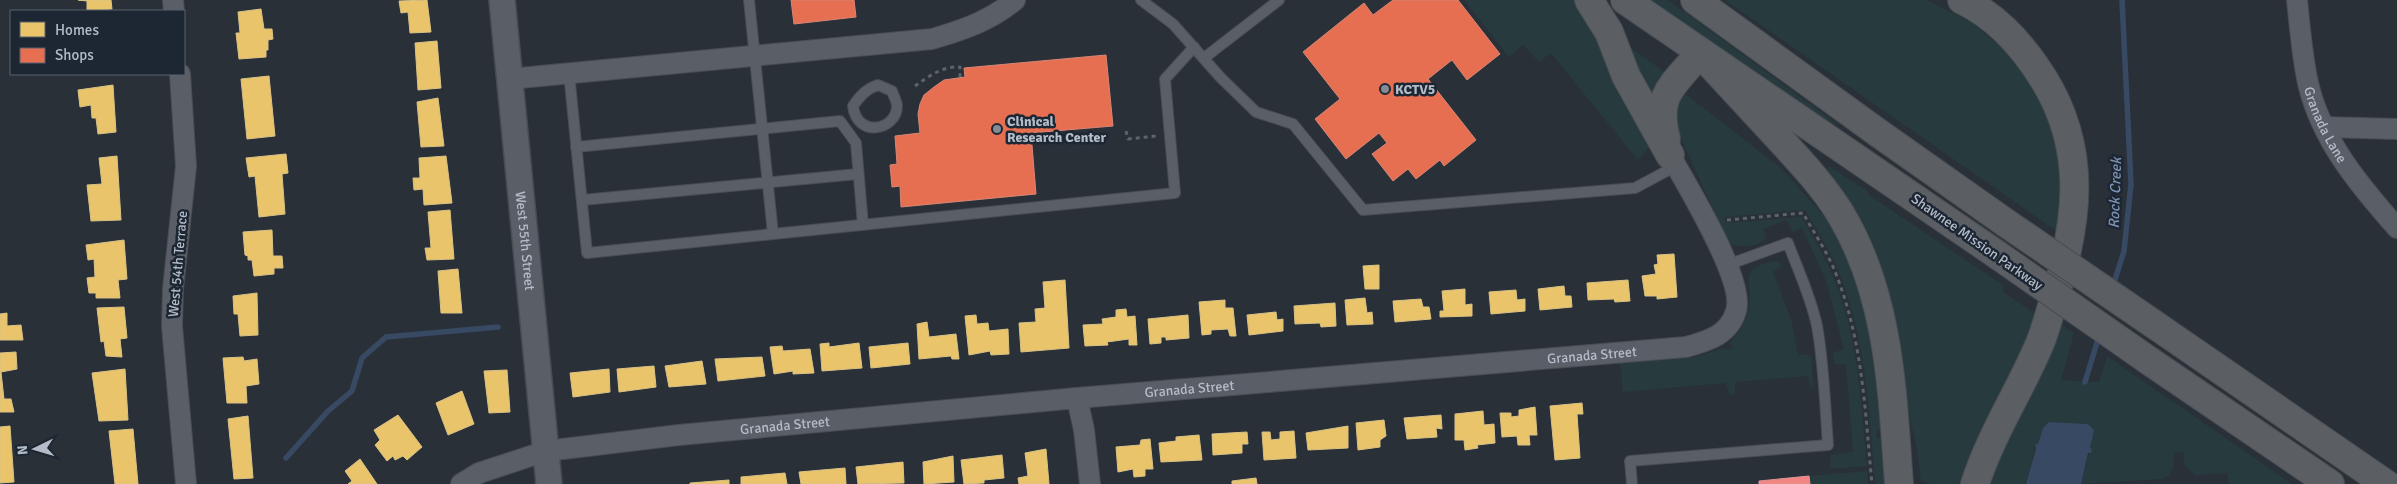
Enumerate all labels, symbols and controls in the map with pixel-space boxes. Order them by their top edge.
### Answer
legend [10,10,185,75]
text: Homes [55,21,99,39]
text: Shops [55,46,94,64]
place label: KCTV5 [1395,81,1435,98]
marker: KCTV5 [1379,83,1391,95]
street label: Granada Lane [2301,85,2351,166]
place label: Clinical Research Center [1007,113,1107,146]
marker: Clinical Research Center [991,123,1003,135]
water label: Rock Creek [2105,156,2125,229]
street label: West 55th Street [512,190,539,291]
street label: Shawnee Mission Parkway [1908,190,2046,294]
street label: West 54th Terrace [165,210,191,318]
street label: Granada Street [1546,343,1638,367]
street label: Granada Street [1144,376,1235,401]
street label: Granada Street [739,413,831,438]
north arrow [10,424,60,474]
text: N [14,444,31,456]

